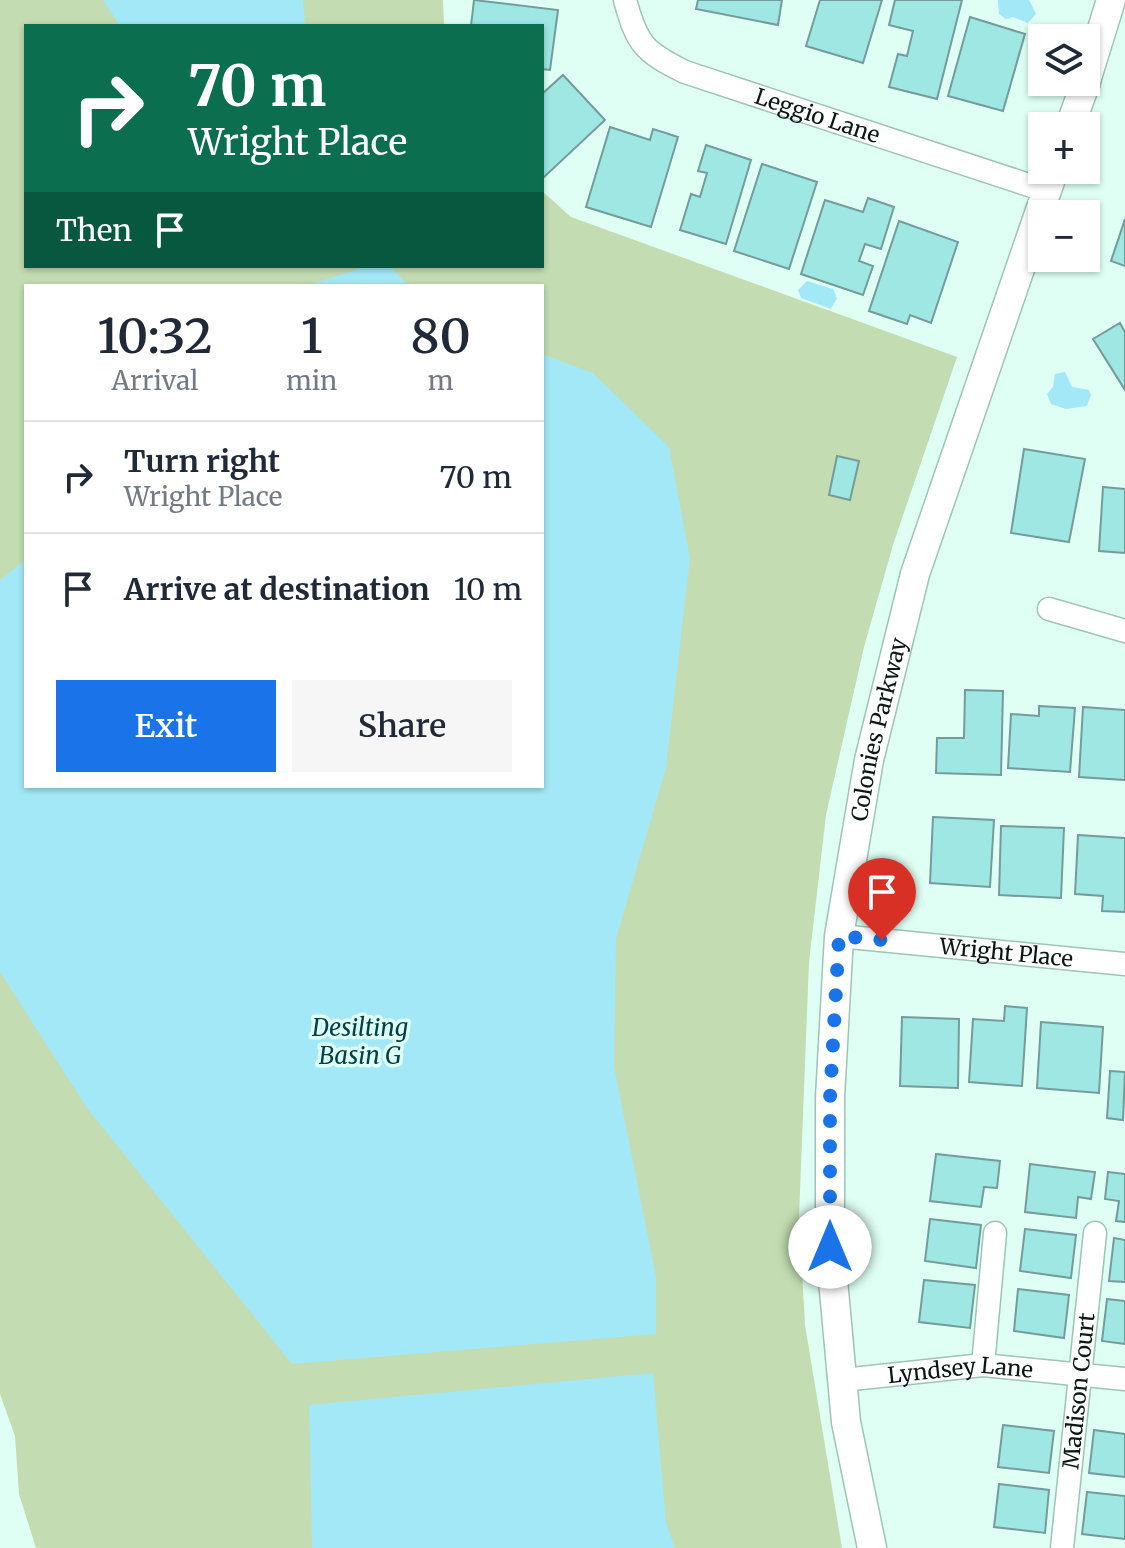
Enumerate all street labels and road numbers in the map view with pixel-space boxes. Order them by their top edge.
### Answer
street label: Leggio Lane [751,82,883,149]
street label: Colonies Parkway [845,635,913,823]
street label: Wright Place [937,932,1074,973]
street label: Madison Court [1056,1311,1101,1470]
street label: Lyndsey Lane [886,1351,1034,1389]

